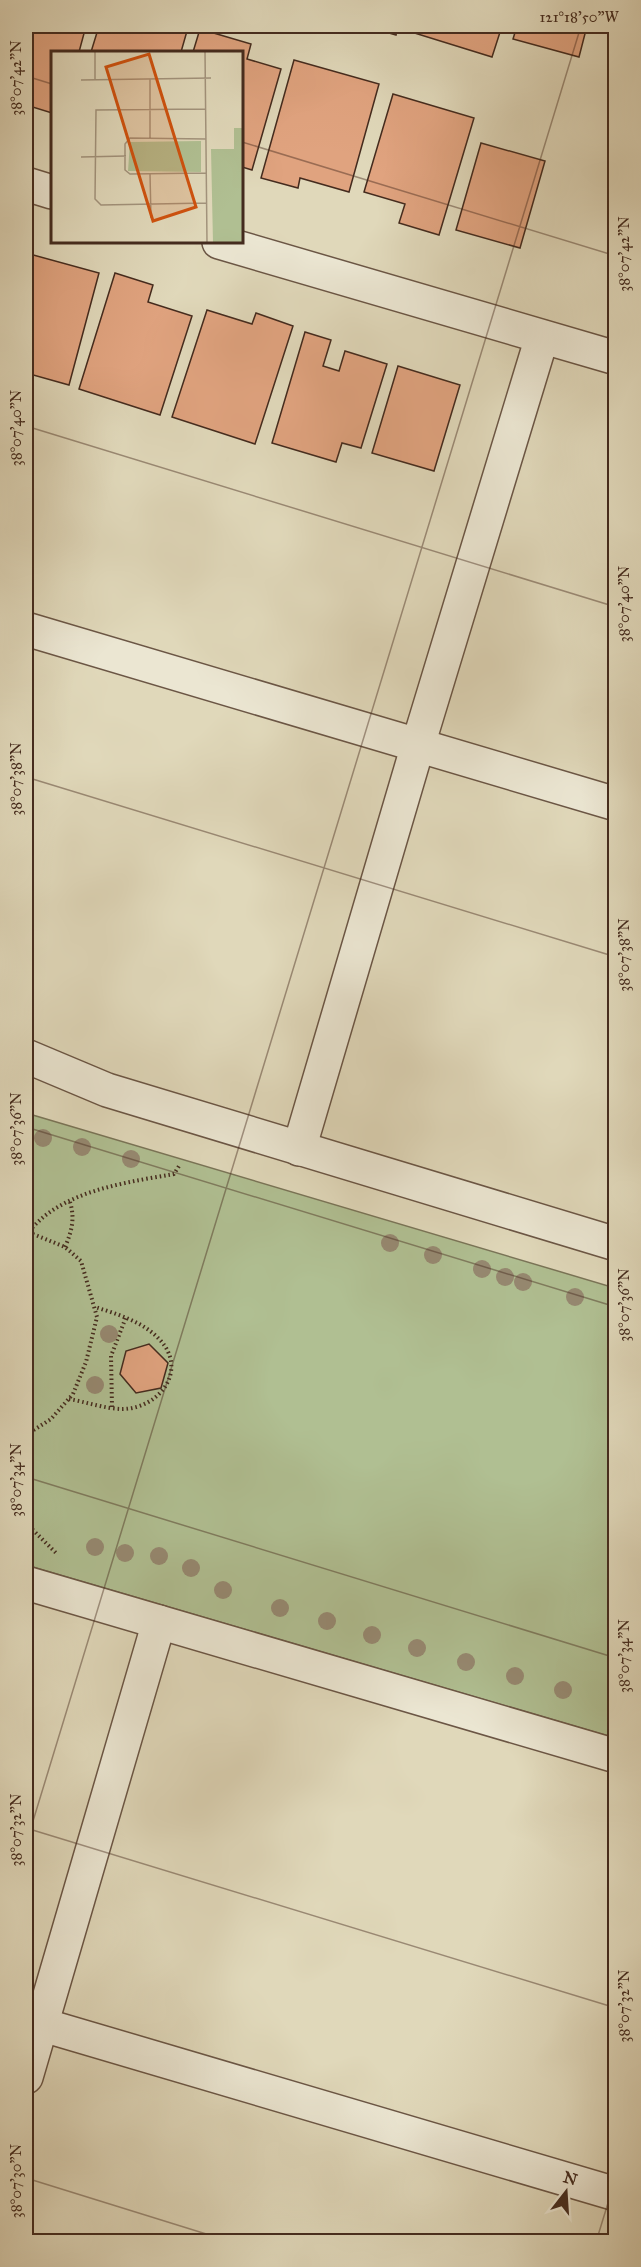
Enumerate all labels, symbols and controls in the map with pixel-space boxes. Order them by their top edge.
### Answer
text: 121°18'50"W [539,8,619,26]
text: 38°07'42"N [7,40,25,116]
inset map [51,51,243,243]
text: 38°07'42"N [615,216,633,292]
text: 38°07'40"N [7,389,25,466]
text: 38°07'40"N [615,565,633,642]
text: 38°07'38"N [7,742,25,816]
text: 38°07'38"N [615,918,633,992]
text: 38°07'36"N [7,1092,25,1166]
text: 38°07'36"N [615,1268,633,1342]
text: 38°07'34"N [7,1443,25,1517]
text: 38°07'34"N [615,1619,633,1693]
text: 38°07'32"N [7,1793,25,1866]
text: 38°07'32"N [615,1969,633,2042]
text: 38°07'30"N [7,2144,25,2218]
north arrow [536,2162,596,2222]
text: N [561,2167,580,2189]

